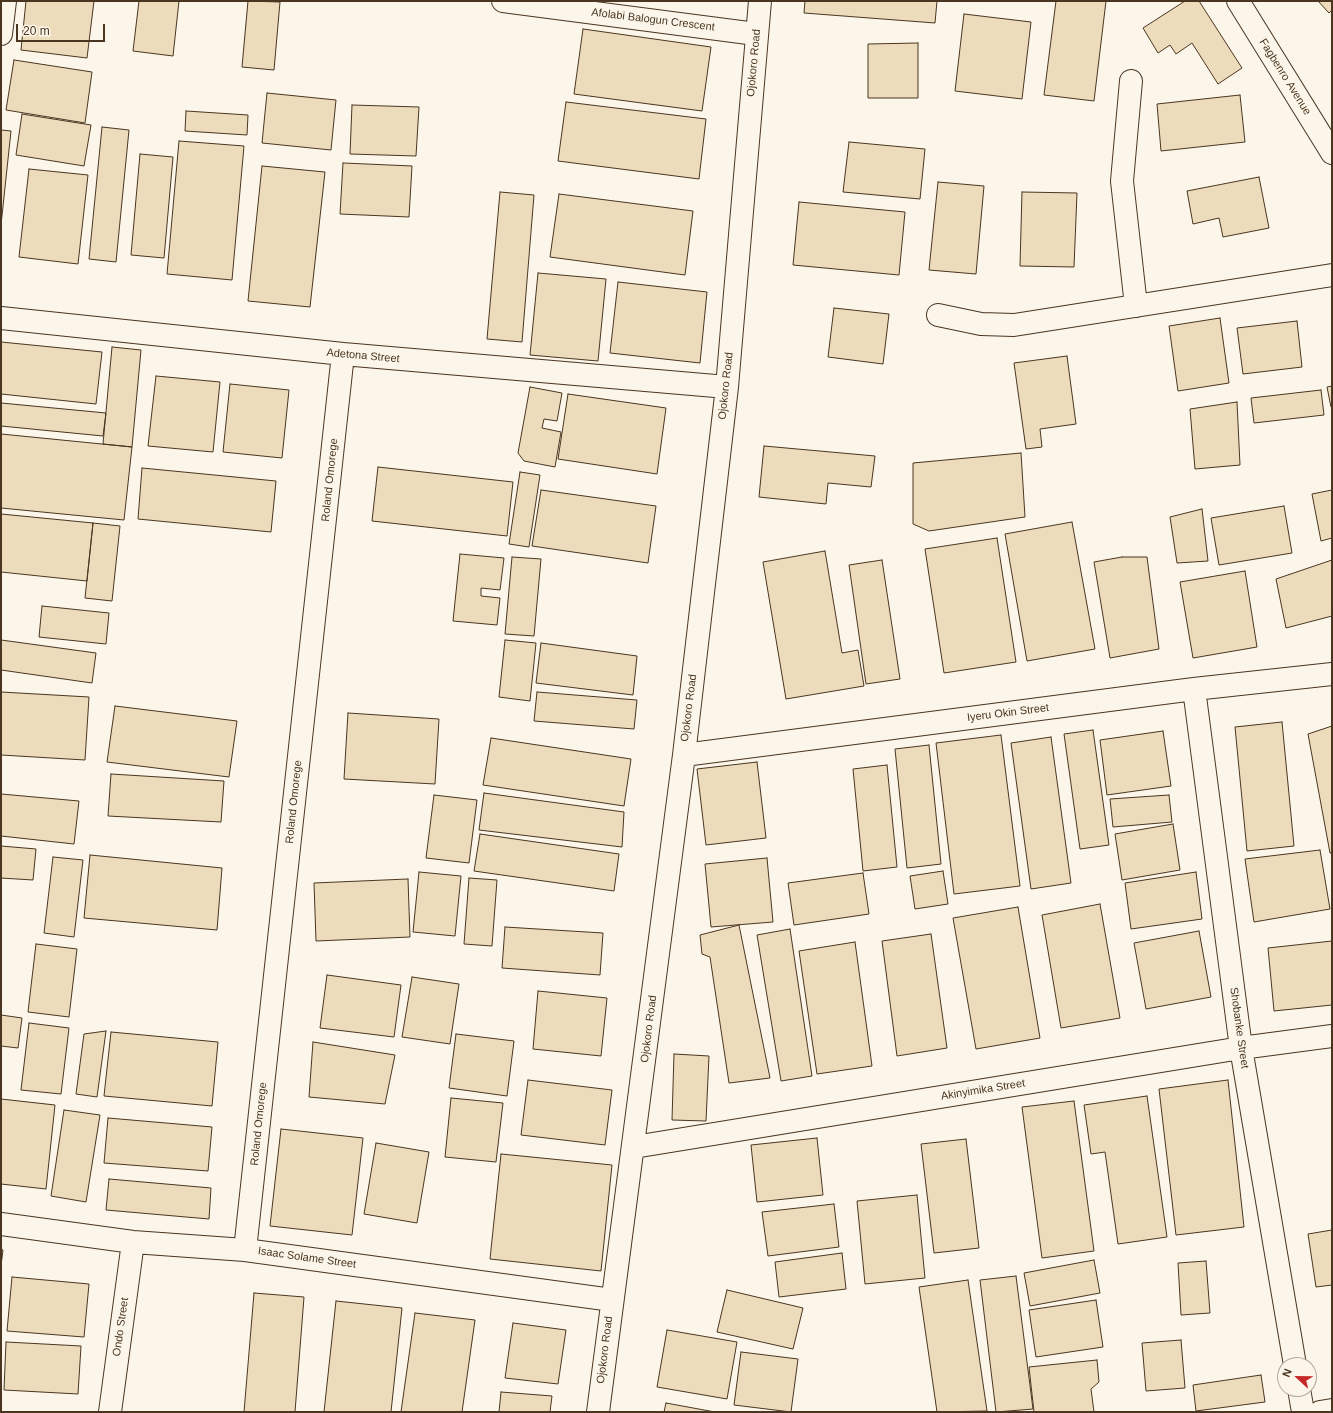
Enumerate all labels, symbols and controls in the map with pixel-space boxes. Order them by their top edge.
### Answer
street label: Afolabi Balogun Crescent [591,6,715,34]
scale bar [18,16,107,42]
text: 20 m [23,24,50,38]
street label: Ojokoro Road [744,29,764,97]
street label: Fagbenro Avenue [1256,37,1314,117]
street label: Adetona Street [326,346,400,366]
street label: Ojokoro Road [716,352,736,420]
street label: Roland Omorege [319,438,341,522]
street label: Ojokoro Road [678,674,700,742]
street label: Iyeru Okin Street [966,701,1050,725]
street label: Roland Omorege [283,760,305,844]
street label: Shobanke Street [1227,987,1251,1069]
street label: Ojokoro Road [638,995,660,1063]
street label: Akinyimika Street [940,1077,1026,1103]
street label: Roland Omorege [248,1082,270,1166]
street label: Isaac Solame Street [257,1245,357,1271]
street label: Ondo Street [110,1297,132,1357]
street label: Ojokoro Road [594,1316,616,1384]
north arrow [1277,1357,1317,1397]
text: N [1280,1367,1294,1379]

